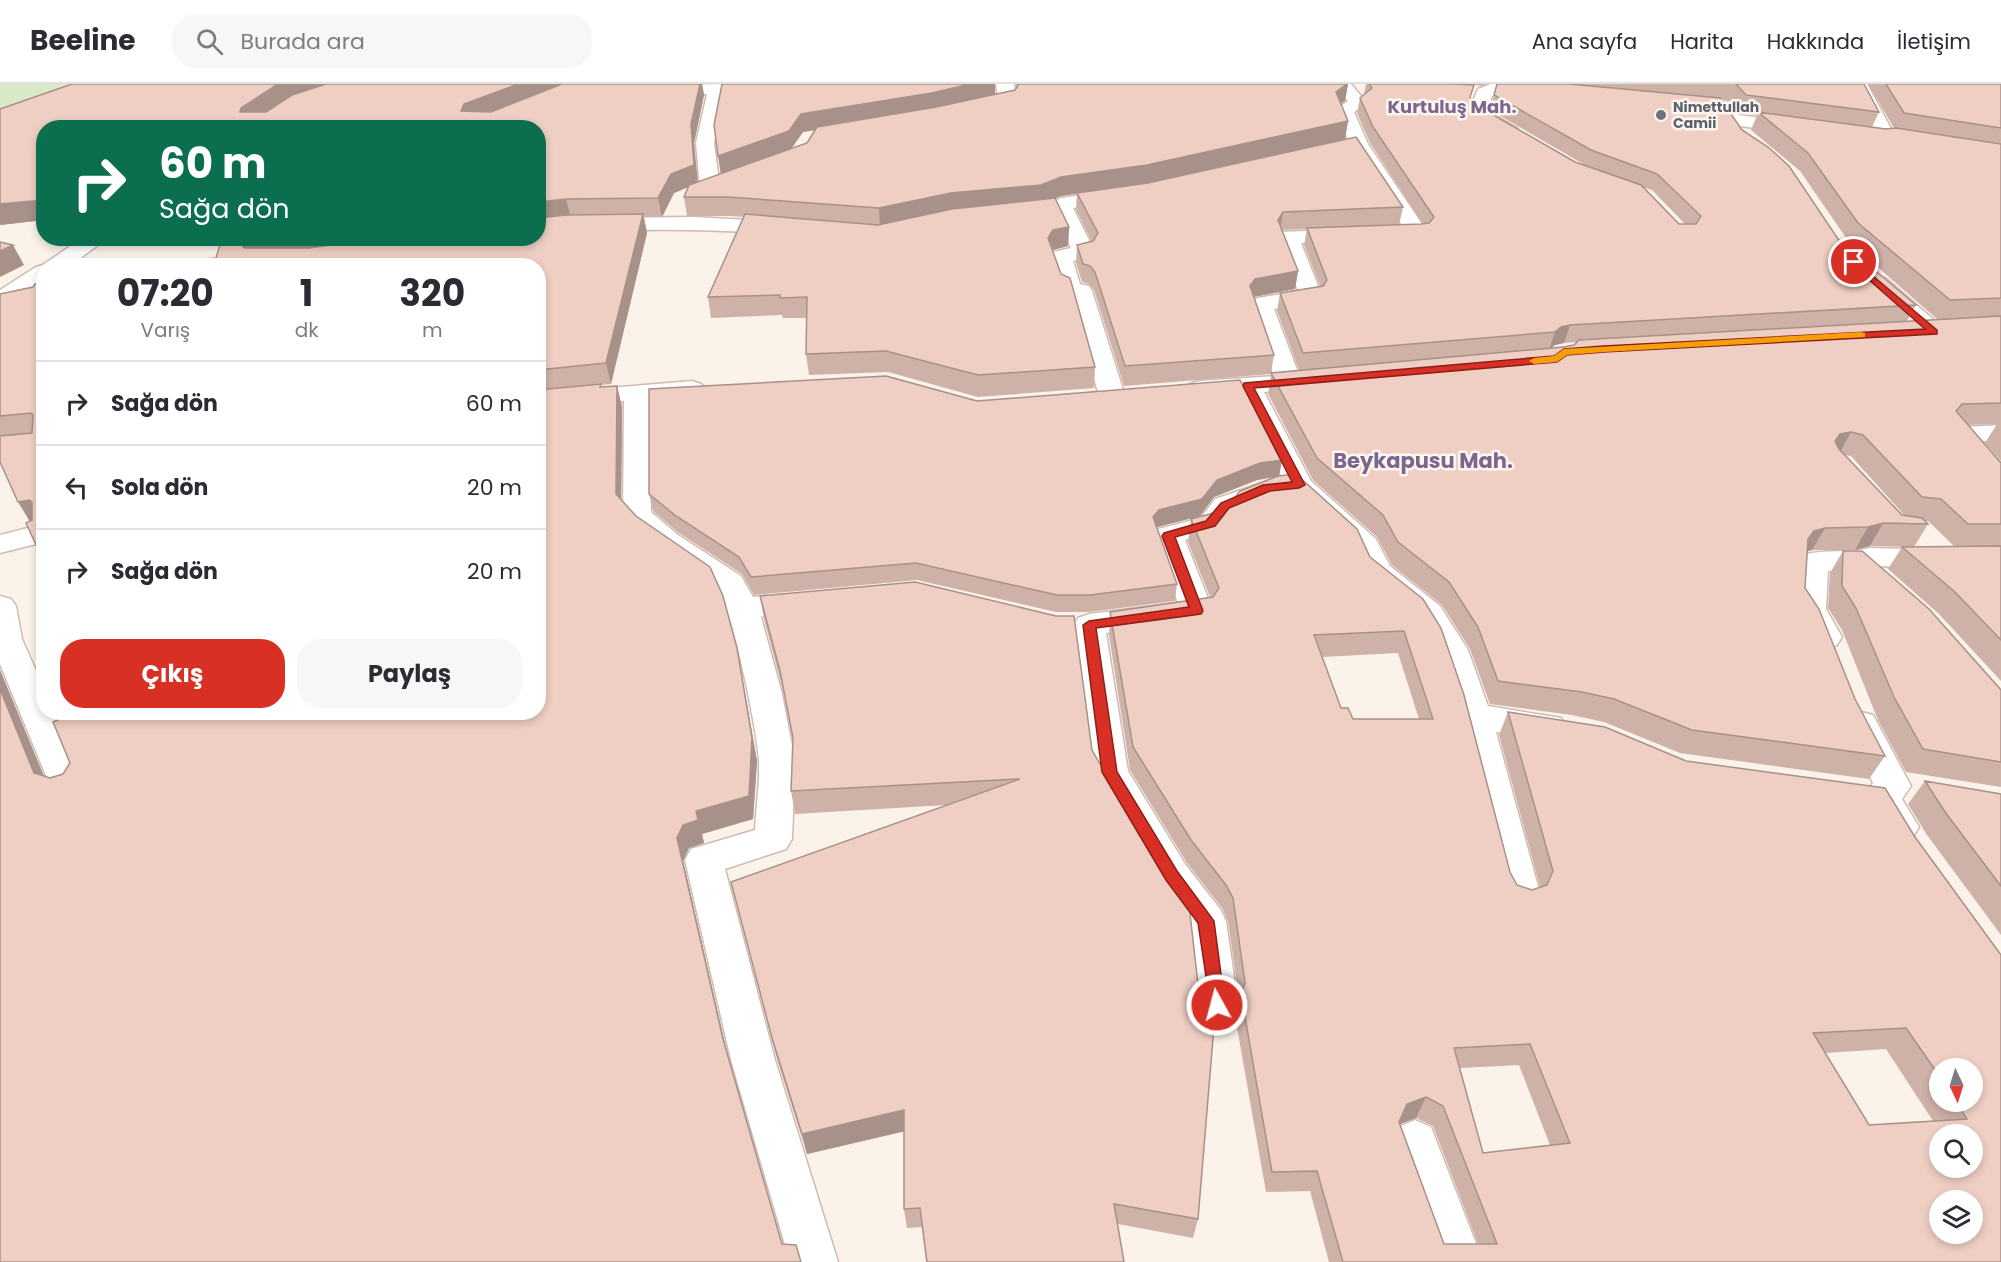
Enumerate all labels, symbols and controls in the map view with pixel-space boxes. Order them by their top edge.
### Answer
search box [172,14,592,68]
text: Beeline [30,21,136,60]
icon: search [193,25,226,58]
text: Burada ara [241,26,365,57]
text: Ana sayfa [1532,27,1637,56]
text: Harita [1670,27,1734,56]
text: Hakkında [1767,27,1864,56]
text: İletişim [1897,27,1971,56]
district label: Kurtuluş Mah. [1387,94,1517,119]
place label: Nimettullah Camii [1673,97,1759,133]
marker: Nimettullah Camii [1654,108,1668,122]
text: 60 m [159,134,267,193]
icon: right [60,144,138,222]
text: Sağa dön [159,190,290,227]
pin [1828,236,1879,287]
icon: arrive [1837,245,1870,278]
text: 07:20 [117,268,214,319]
text: 1 [300,268,313,319]
text: 320 [399,268,465,319]
text: Varış [140,316,190,344]
text: dk [295,316,319,344]
text: m [422,316,443,344]
icon: right [60,387,93,420]
text: Sağa dön [111,388,218,419]
text: 60 m [466,388,522,419]
district label: Beykapusu Mah. [1333,446,1513,475]
icon: left [60,471,93,504]
text: Sola dön [111,472,208,503]
text: 20 m [467,472,522,503]
icon: right [60,555,93,588]
text: Sağa dön [111,556,218,587]
text: 20 m [467,556,522,587]
button: Çıkış [60,639,285,708]
button: Paylaş [297,639,522,708]
position arrow [1185,973,1249,1037]
north arrow [1929,1058,1983,1112]
map controls [1929,1058,1983,1244]
button: search [1929,1124,1983,1178]
button: layers [1929,1190,1983,1244]

